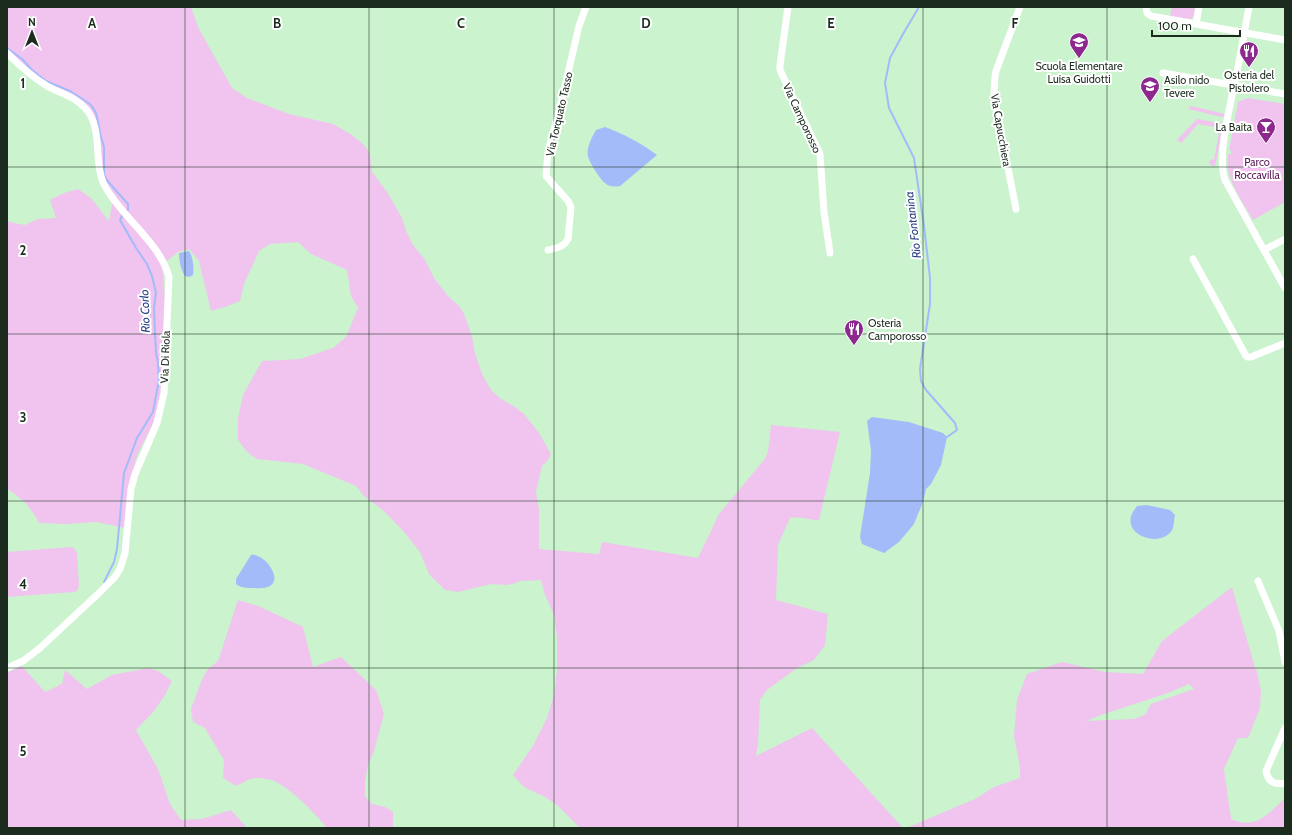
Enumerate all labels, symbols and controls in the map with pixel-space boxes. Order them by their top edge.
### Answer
north arrow [12,12,52,52]
scale bar [1152,12,1240,38]
text: N [28,15,36,29]
text: A [88,15,97,31]
text: B [273,15,281,31]
text: C [457,15,465,31]
text: D [641,15,651,31]
text: E [827,15,835,31]
text: F [1012,15,1019,31]
text: 100 m [1158,18,1192,33]
school or university icon: Scuola Elementare Luisa Guidotti [1068,31,1090,59]
restaurant icon: Osteria del Pistolero [1238,40,1260,68]
place label: Scuola Elementare Luisa Guidotti [1035,59,1123,86]
place label: Osteria del Pistolero [1224,68,1274,95]
street label: Via Torquato Tasso [542,70,576,158]
place label: Asilo nido Tevere [1164,73,1209,100]
text: 1 [21,75,25,91]
school or university icon: Asilo nido Tevere [1139,75,1161,103]
street label: Via Camporosso [780,81,824,155]
street label: Via Capucchiera [988,92,1014,168]
bar icon: La Baita [1255,116,1277,144]
place label: La Baita [1216,120,1253,134]
park label: Parco Roccavilla [1234,155,1281,182]
water label: Rio Fontanina [901,191,924,259]
text: 2 [20,242,27,258]
water label: Rio Corlo [136,289,153,333]
place label: Osteria Camporosso [868,316,926,343]
restaurant icon: Osteria Camporosso [843,318,865,346]
street label: Via Di Riola [157,330,173,384]
text: 3 [19,409,27,425]
text: 4 [19,576,27,592]
text: 5 [20,743,27,759]

